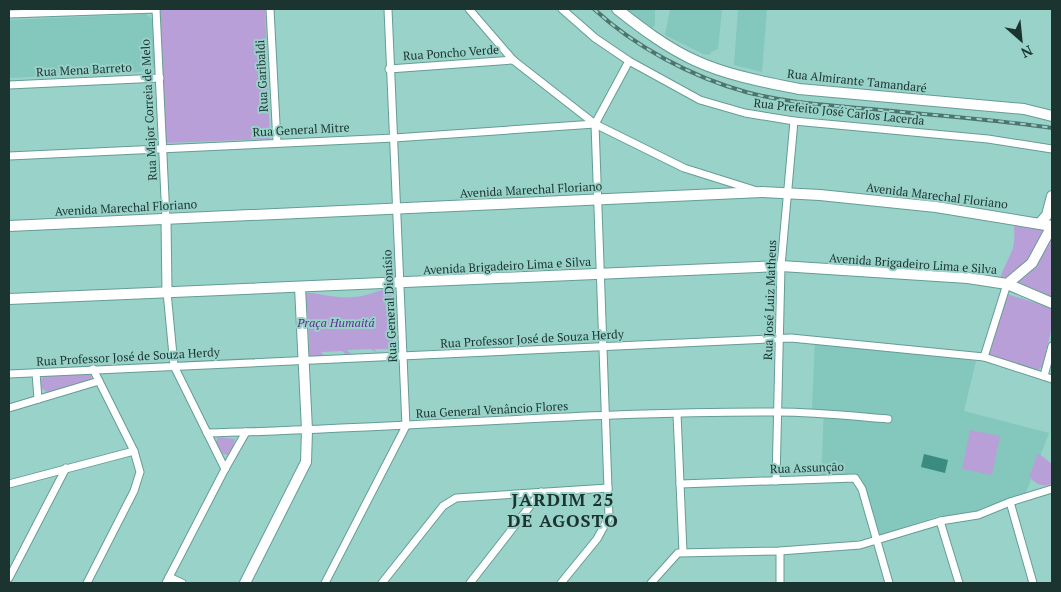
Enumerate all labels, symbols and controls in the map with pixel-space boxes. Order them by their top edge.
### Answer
north arrow [996,15,1046,65]
street label: Rua Major Correia de Melo [137,38,160,181]
street label: Rua Garibaldi [252,39,271,113]
text: N [1018,41,1036,63]
street label: Rua Poncho Verde [402,42,500,63]
street label: Rua Mena Barreto [36,59,133,79]
street label: Rua Almirante Tamandaré [787,66,928,95]
street label: Rua Prefeito José Carlos Lacerda [753,95,925,128]
street label: Rua General Mitre [252,119,350,140]
street label: Avenida Marechal Floriano [459,178,603,201]
street label: Avenida Marechal Floriano [865,179,1009,212]
street label: Avenida Marechal Floriano [54,196,198,219]
street label: Rua José Luiz Matheus [760,240,779,360]
street label: Rua General Dionísio [379,249,400,363]
street label: Avenida Brigadeiro Lima e Silva [829,250,998,277]
street label: Avenida Brigadeiro Lima e Silva [423,254,591,277]
park label: Praça Humaitá [296,315,375,331]
street label: Rua Professor José de Souza Herdy [440,326,625,351]
street label: Rua Professor José de Souza Herdy [36,344,221,369]
street label: Rua General Venâncio Flores [415,398,569,421]
street label: Rua Assunção [770,459,845,476]
district label: JARDIM 25 DE AGOSTO [507,487,619,532]

